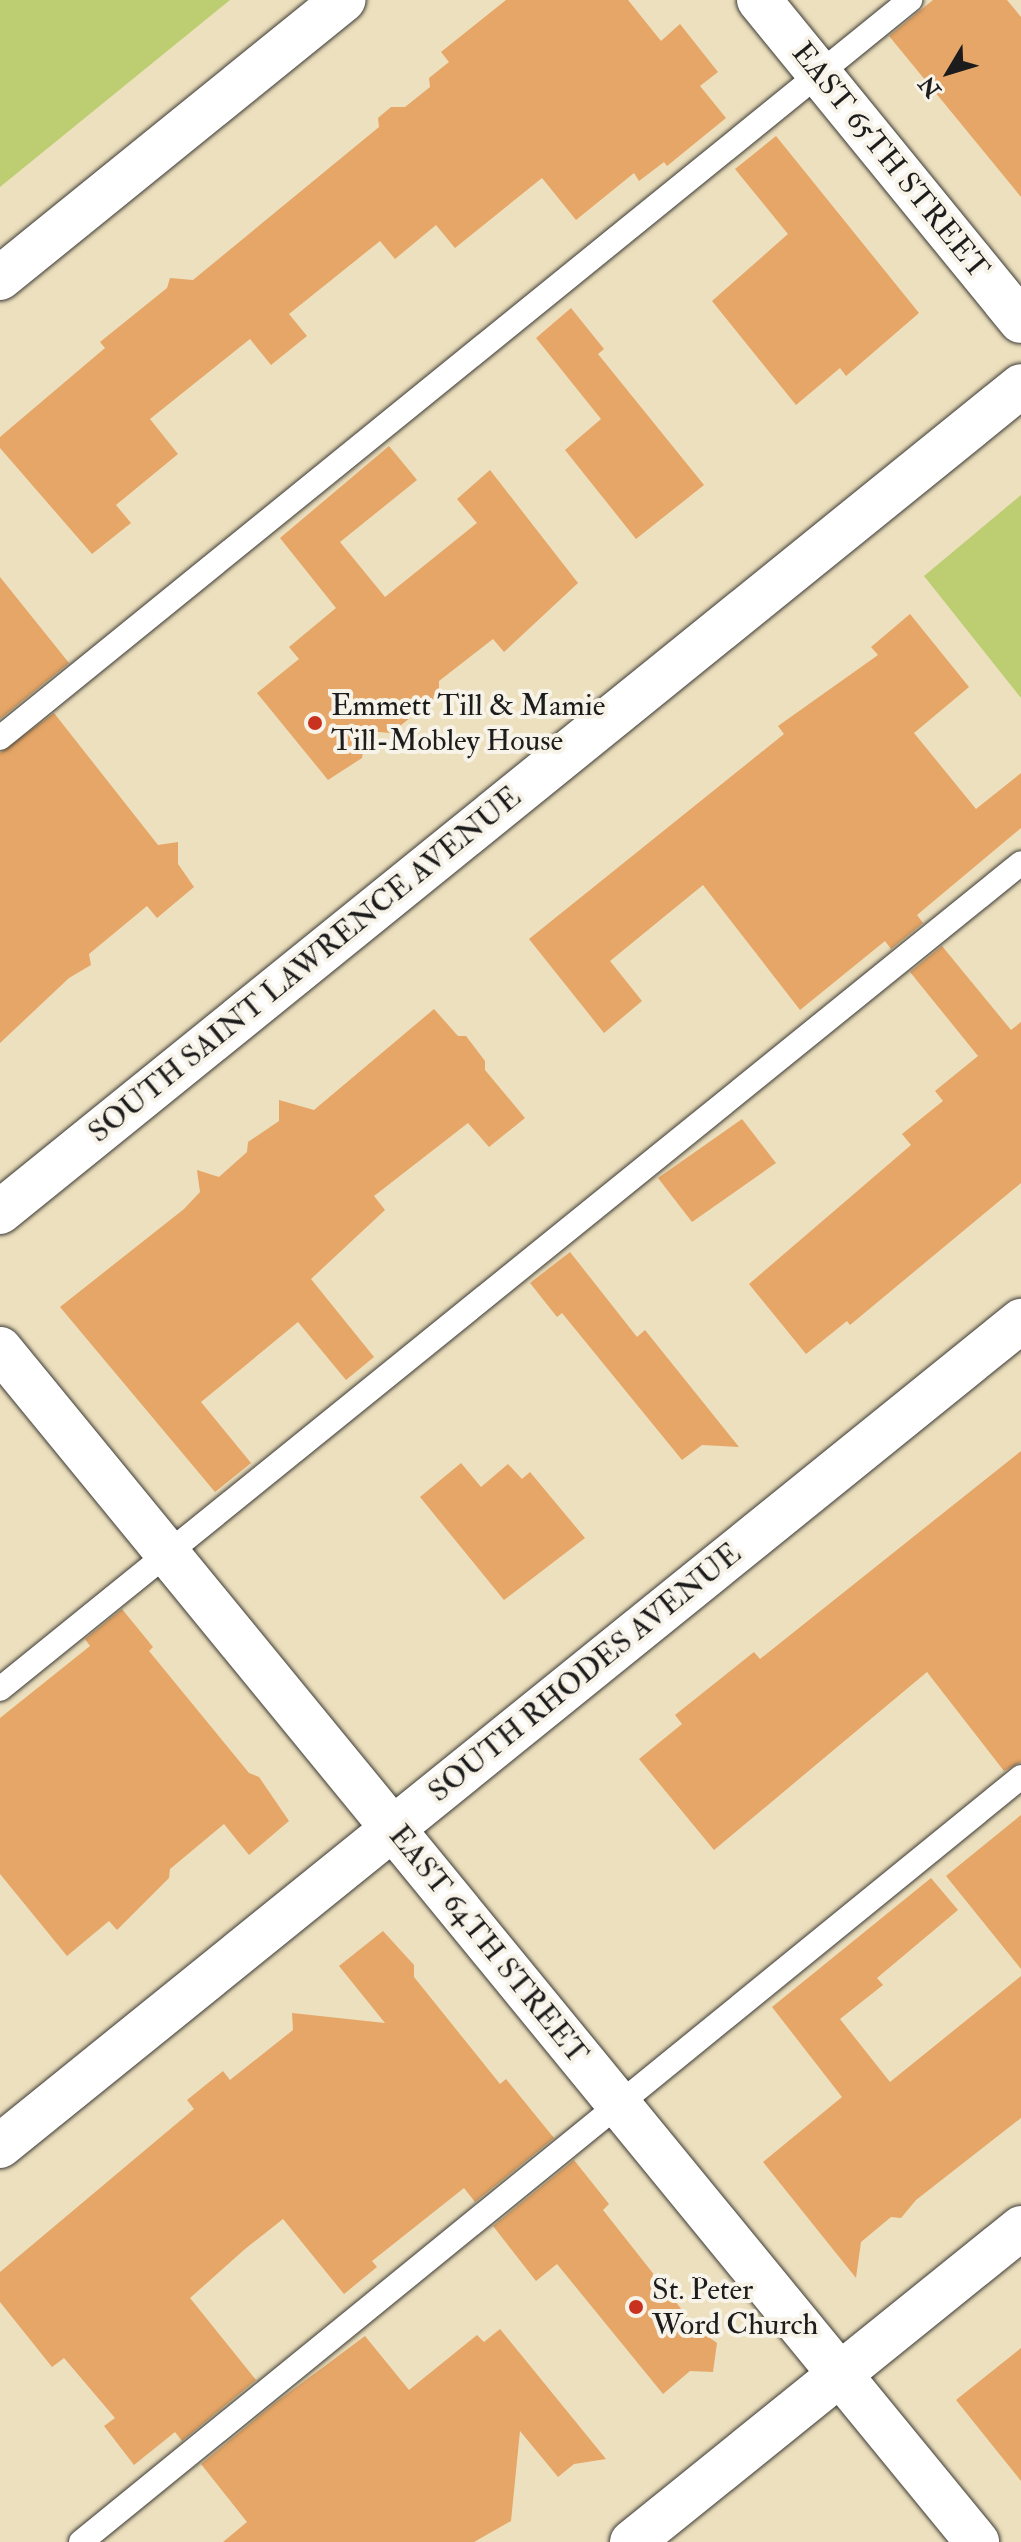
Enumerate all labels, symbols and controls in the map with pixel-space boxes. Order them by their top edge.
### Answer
north arrow [909,32,989,112]
street label: EAST 65TH STREET [784,36,996,286]
text: N [913,70,947,103]
place label: Emmett Till & Mamie Till-Mobley House [331,688,605,758]
marker: Emmett Till & Mamie Till-Mobley House [306,714,324,732]
street label: SOUTH SAINT LAWRENCE AVENUE [82,779,528,1151]
street label: SOUTH RHODES AVENUE [422,1536,748,1810]
street label: EAST 64TH STREET [381,1819,595,2071]
place label: St. Peter Word Church [652,2272,818,2342]
marker: St. Peter Word Church [627,2298,645,2316]

